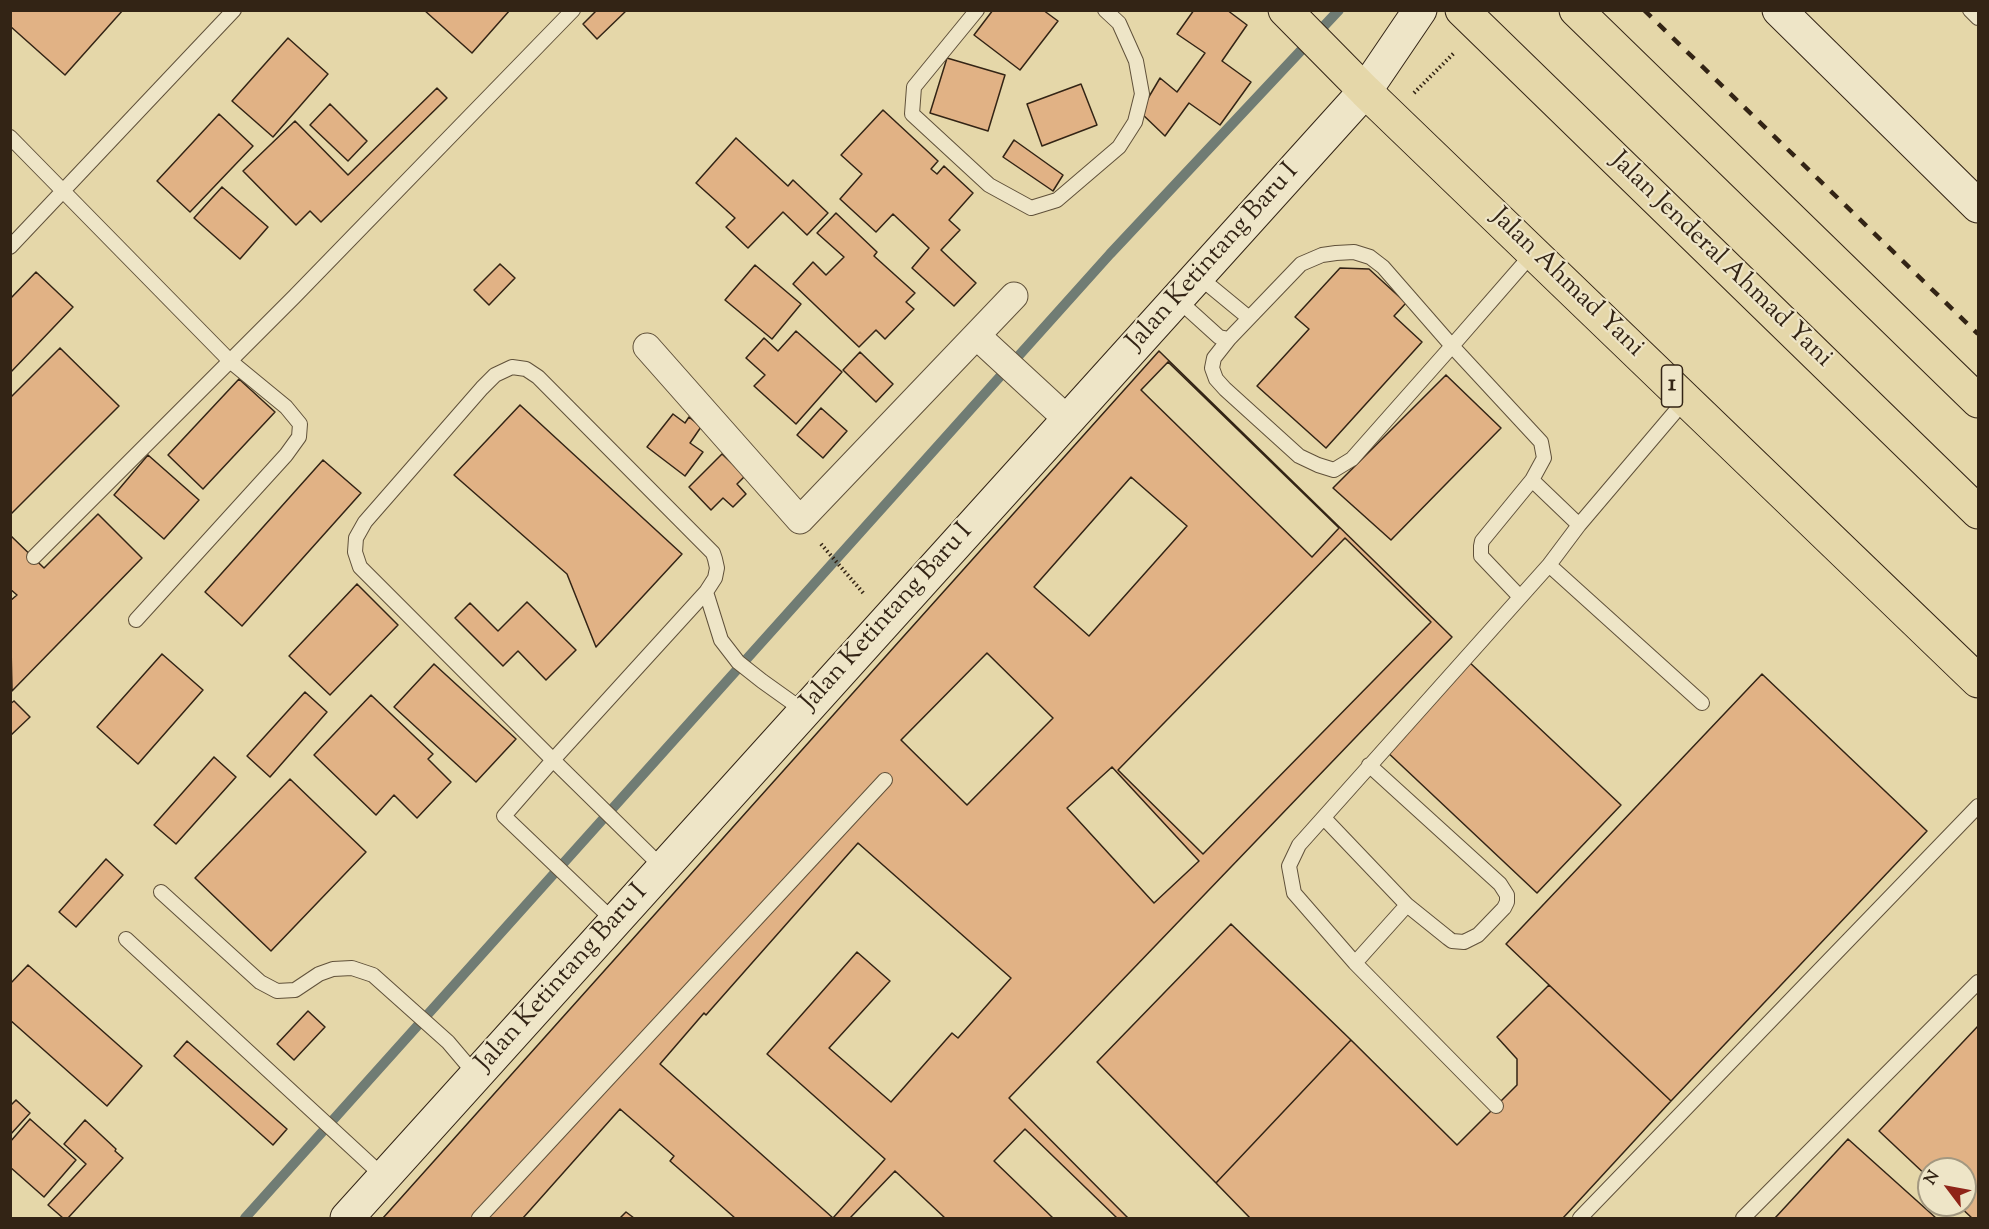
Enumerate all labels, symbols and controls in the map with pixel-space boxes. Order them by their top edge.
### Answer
street label: Jalan Jenderal Ahmad Yani [1602,147,1838,375]
street label: Jalan Ketintang Baru I [1122,158,1306,358]
street label: Jalan Ahmad Yani [1483,203,1649,365]
road number: 1 [1662,365,1682,407]
street label: Jalan Ketintang Baru I [796,518,980,718]
street label: Jalan Ketintang Baru I [471,879,655,1079]
north arrow [1917,1157,1977,1217]
text: N [1920,1167,1946,1190]

